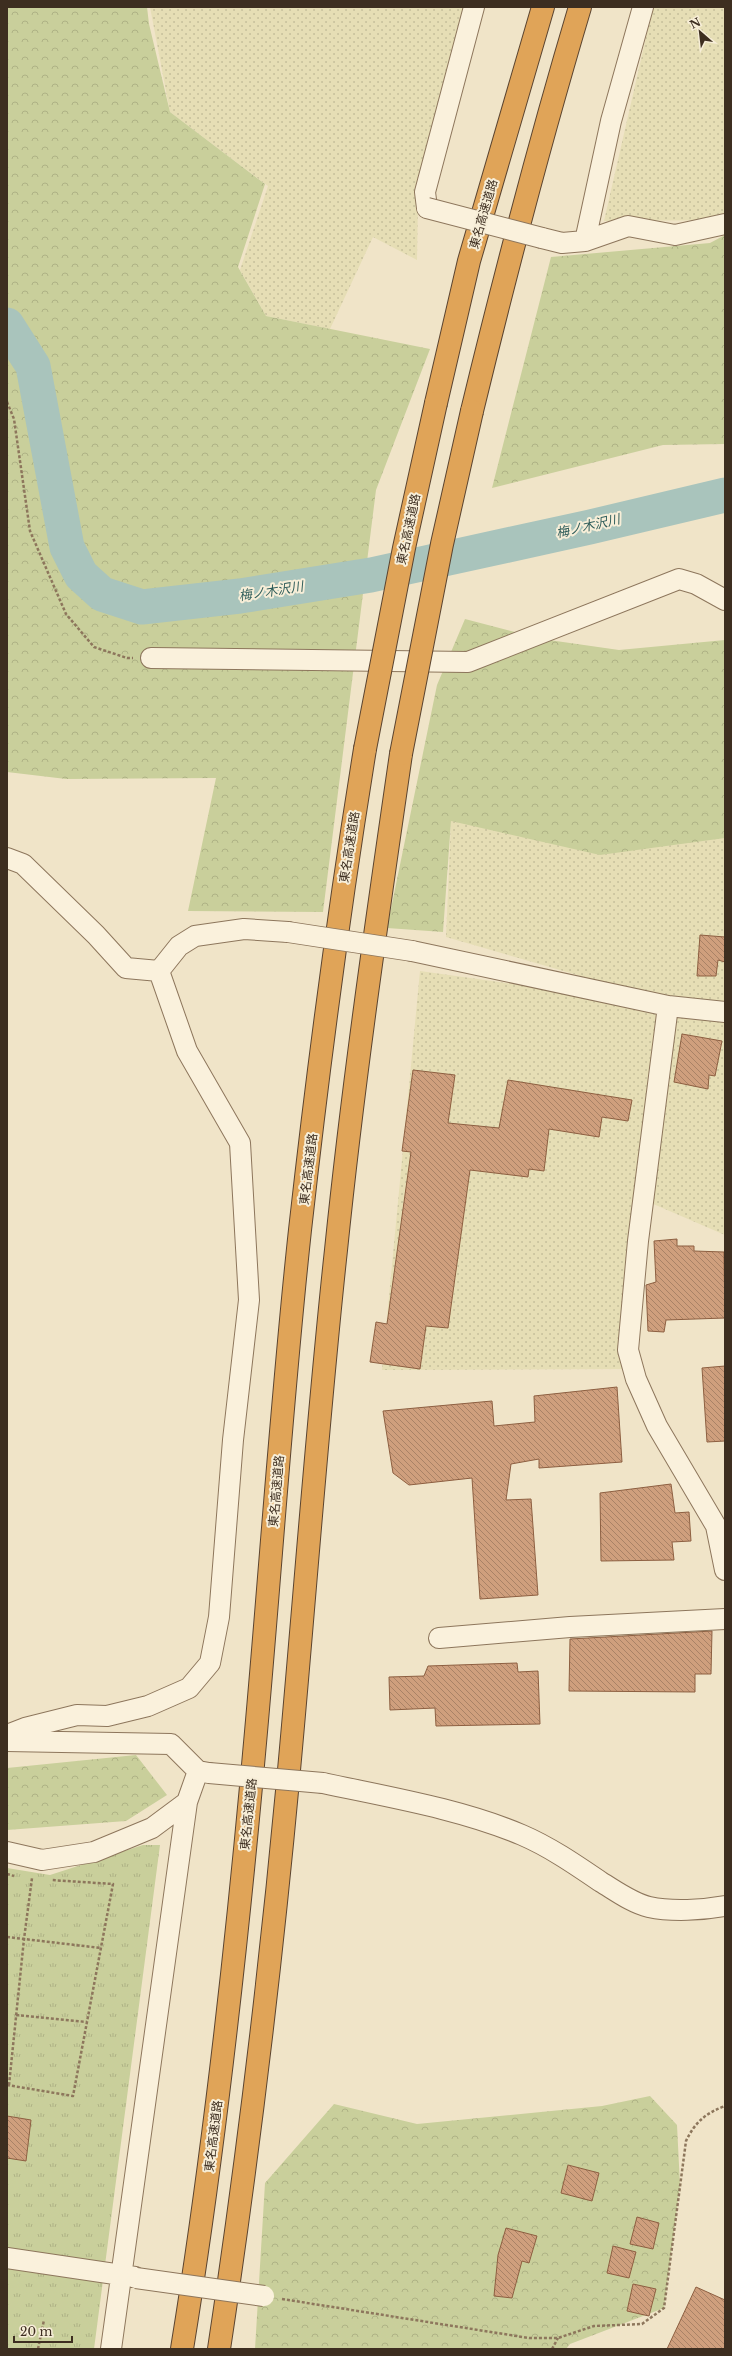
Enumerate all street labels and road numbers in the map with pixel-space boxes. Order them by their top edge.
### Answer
street label: 東名高速道路 [466,177,500,251]
street label: 東名高速道路 [393,492,423,566]
street label: 東名高速道路 [336,810,362,884]
street label: 東名高速道路 [296,1132,320,1206]
street label: 東名高速道路 [265,1454,287,1528]
street label: 東名高速道路 [237,1777,259,1851]
street label: 東名高速道路 [201,2099,225,2173]

